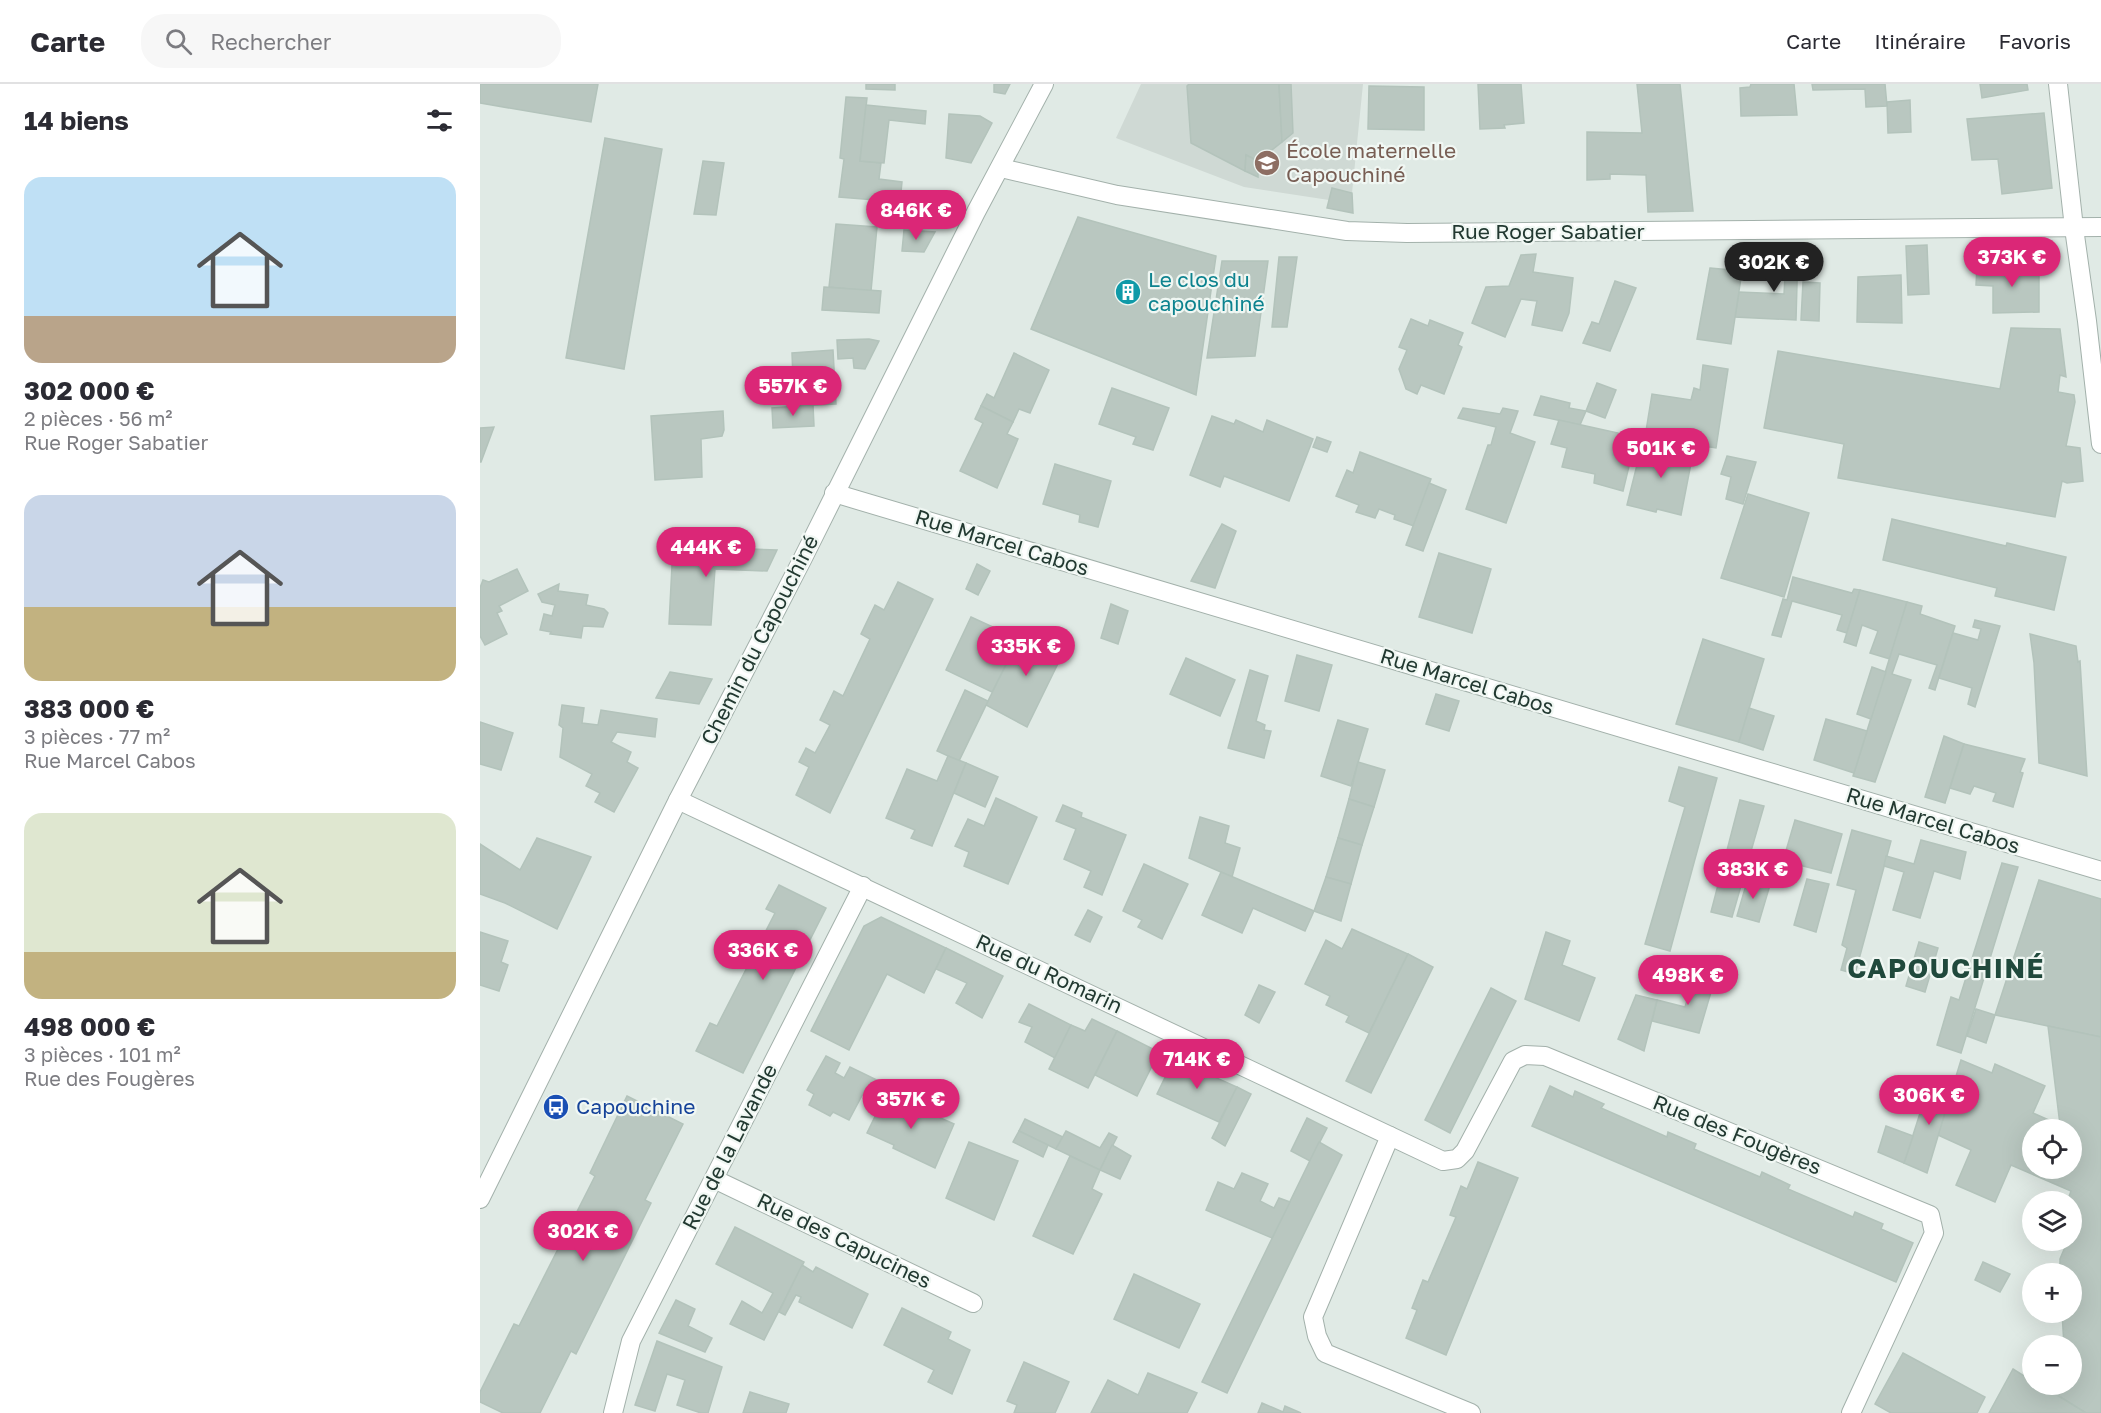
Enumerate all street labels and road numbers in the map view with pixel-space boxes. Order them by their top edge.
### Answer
street label: Rue Roger Sabatier [1451,218,1645,244]
street label: Rue Marcel Cabos [912,503,1092,581]
street label: Chemin du Capouchiné [695,530,823,749]
street label: Rue Marcel Cabos [1377,642,1557,720]
street label: Rue Marcel Cabos [1843,781,2023,859]
street label: Rue du Romarin [972,928,1127,1018]
street label: Rue de la Lavande [676,1059,782,1234]
street label: Rue des Fougères [1649,1088,1825,1180]
street label: Rue des Capucines [753,1187,936,1294]

